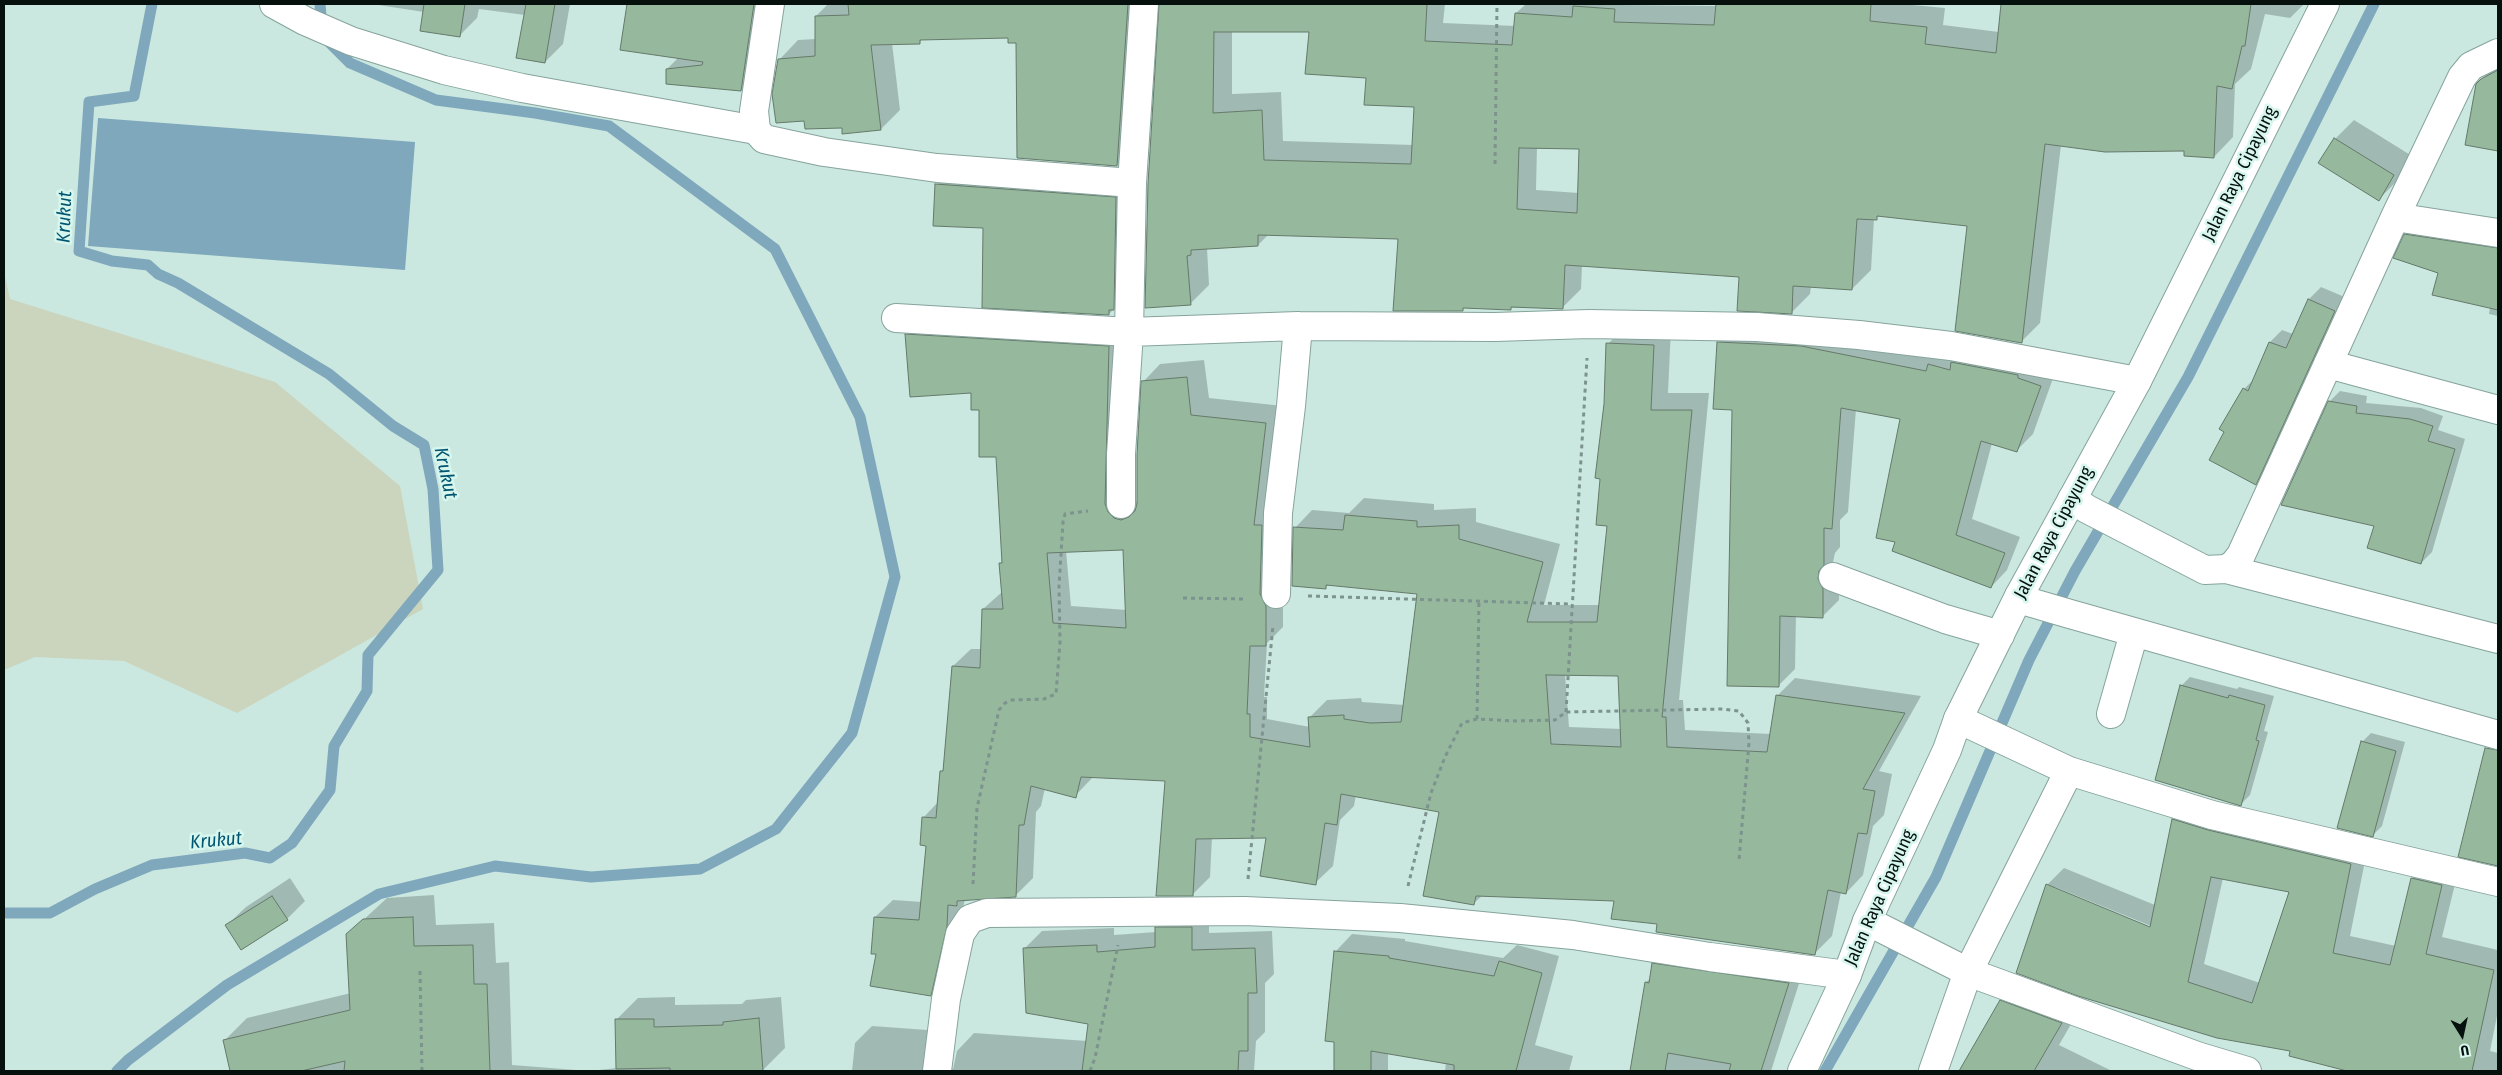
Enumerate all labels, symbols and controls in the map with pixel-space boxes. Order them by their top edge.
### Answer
street label: Jalan Raya Cipayung [2198,103,2282,245]
water label: Krukut [53,191,77,243]
water label: Krukut [428,445,462,501]
street label: Jalan Raya Cipayung [2010,463,2098,603]
water label: Krukut [189,827,243,855]
street label: Jalan Raya Cipayung [1840,827,1920,969]
north arrow [2437,1010,2487,1060]
text: U [2459,1041,2470,1059]

